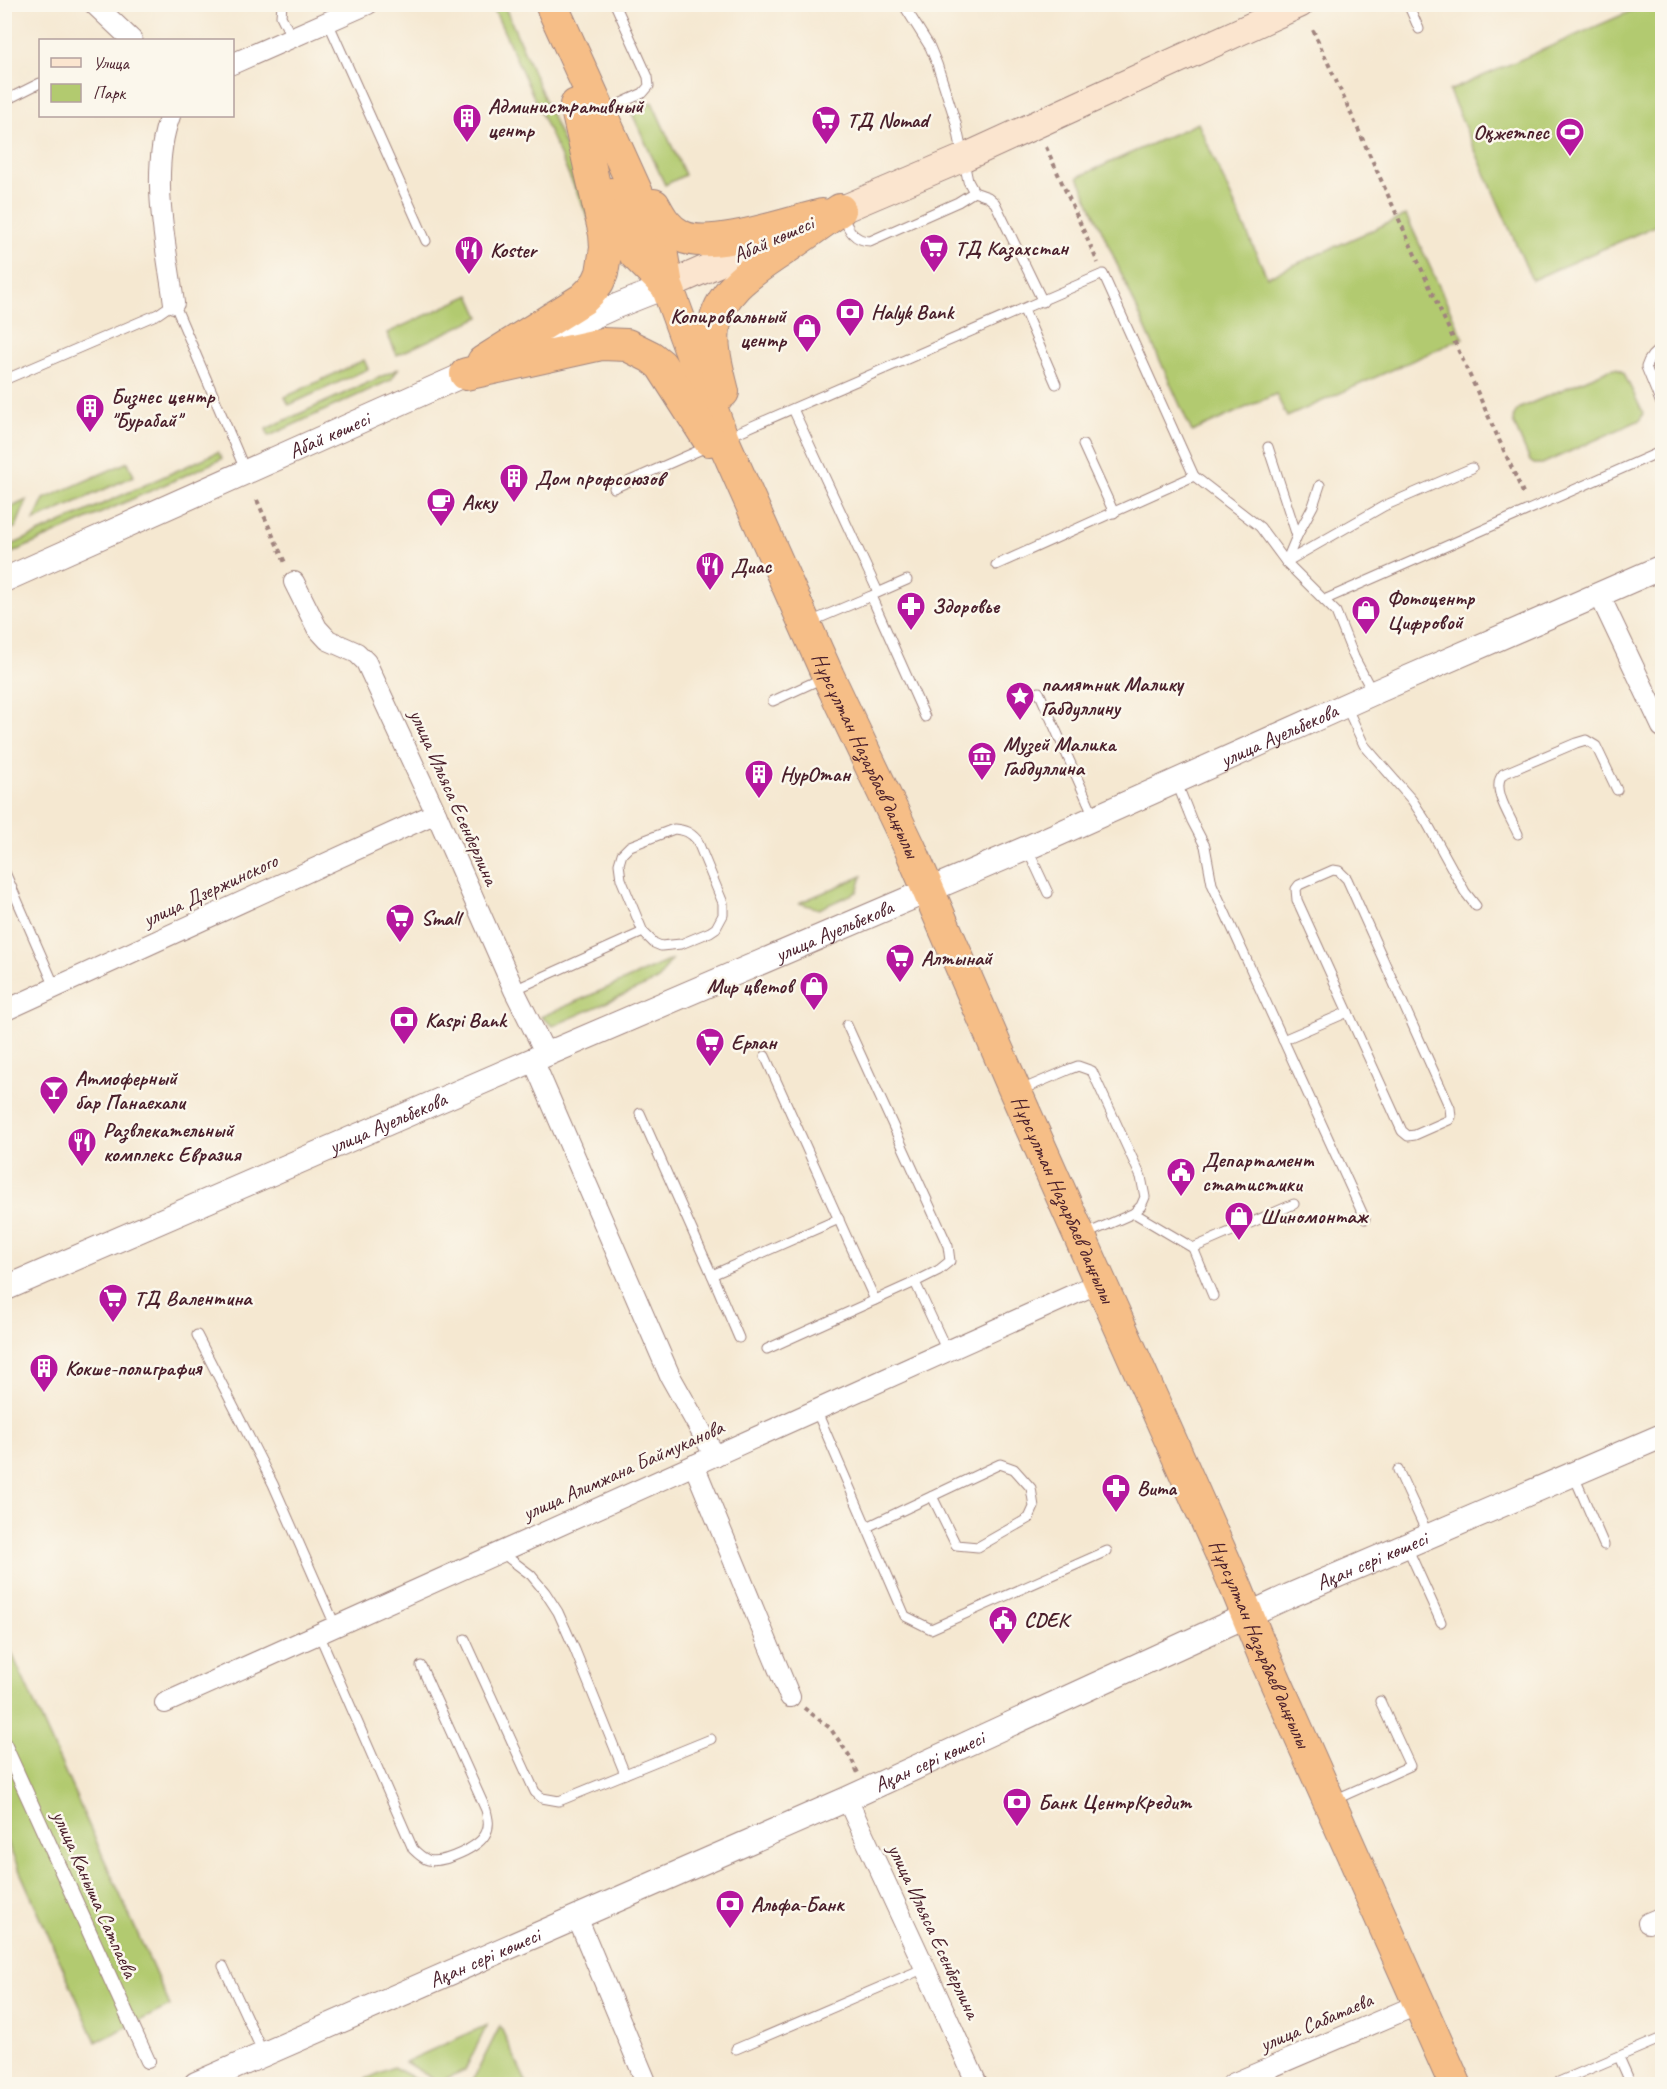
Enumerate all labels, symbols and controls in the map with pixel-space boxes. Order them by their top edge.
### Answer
legend [39,39,234,117]
text: Улица [93,52,130,74]
text: Парк [93,82,127,104]
place label: Административный центр [488,93,645,143]
building icon: Административный центр [451,102,483,144]
supermarket icon: ТД Nomad [810,104,842,146]
place label: ТД Nomad [847,107,931,133]
sports icon: Оқжетпес [1554,116,1586,158]
place label: Оқжетпес [1473,119,1550,145]
street label: Абай көшесі [729,208,820,268]
supermarket icon: ТД Казахстан [918,232,950,274]
restaurant icon: Koster [453,234,485,276]
place label: ТД Казахстан [955,235,1070,262]
place label: Koster [490,237,539,263]
bank icon: Halyk Bank [834,296,866,338]
place label: Halyk Bank [871,299,955,326]
place label: Копировальный центр [670,303,788,353]
shop icon: Копировальный центр [791,312,823,354]
place label: Бизнес центр "Бурабай" [111,383,216,433]
building icon: Бизнес центр "Бурабай" [74,392,106,434]
street label: Абай көшесі [285,404,376,464]
building icon: Дом профсоюзов [498,462,530,504]
place label: Дом профсоюзов [535,465,668,491]
cafe icon: Акку [425,486,457,528]
place label: Акку [462,489,498,515]
restaurant icon: Диас [694,550,726,592]
place label: Диас [731,553,772,579]
place label: Фотоцентр Цифровой [1387,585,1476,635]
pharmacy icon: Здоровье [895,590,927,632]
place label: Здоровье [932,593,1001,619]
shop icon: Фотоцентр Цифровой [1350,594,1382,636]
street label: Нұрсұлтан Назарбаев даңғылы [806,648,926,863]
place label: памятник Малику Габдуллину [1041,671,1186,722]
place icon: памятник Малику Габдуллину [1004,680,1036,722]
street label: улица Ауельбекова [1214,697,1343,774]
street label: улица Ильяса Есенберлина [403,703,505,891]
place label: Музей Малика Габдуллина [1003,731,1117,782]
museum icon: Музей Малика Габдуллина [966,740,998,782]
building icon: НурОтан [743,758,775,800]
place label: НурОтан [780,761,852,787]
street label: улица Дзержинского [137,847,283,933]
street label: улица Ауельбекова [769,893,898,968]
supermarket icon: Small [384,902,416,944]
place label: Small [421,905,464,931]
supermarket icon: Алтынай [884,942,916,984]
place label: Алтынай [921,945,994,971]
shop icon: Мир цветов [798,970,830,1012]
place label: Мир цветов [707,973,797,999]
bank icon: Kaspi Bank [388,1004,420,1046]
place label: Kaspi Bank [425,1007,508,1033]
supermarket icon: Ерлан [694,1026,726,1068]
place label: Ерлан [731,1029,778,1055]
place label: Атмоферный бар Панаехали [75,1065,187,1115]
bar icon: Атмоферный бар Панаехали [38,1074,70,1116]
street label: улица Ауельбекова [323,1085,452,1161]
street label: Нұрсұлтан Назарбаев даңғылы [1006,1091,1122,1309]
place label: Развлекательный комплекс Евразия [103,1117,243,1167]
restaurant icon: Развлекательный комплекс Евразия [66,1126,98,1168]
place label: Департамент статистики [1202,1147,1315,1197]
public building icon: Департамент статистики [1165,1156,1197,1198]
shop icon: Шиномонтаж [1223,1200,1255,1242]
place label: Шиномонтаж [1260,1203,1370,1229]
supermarket icon: ТД Валентина [97,1282,129,1324]
place label: ТД Валентина [134,1285,253,1311]
building icon: Кокше-полиграфия [28,1352,60,1394]
place label: Кокше-полиграфия [65,1355,203,1381]
street label: улица Алимжана Баймуканова [517,1413,729,1527]
pharmacy icon: Вита [1100,1472,1132,1514]
place label: Вита [1137,1475,1178,1501]
street label: Ақан сері көшесі [1312,1524,1434,1596]
street label: Нұрсұлтан Назарбаев даңғылы [1203,1535,1317,1753]
public building icon: CDEK [987,1604,1019,1646]
place label: CDEK [1024,1607,1073,1633]
street label: Ақан сері көшесі [870,1723,991,1798]
bank icon: Банк ЦентрКредит [1001,1786,1033,1828]
place label: Банк ЦентрКредит [1038,1789,1193,1815]
street label: улица Каныша Сатпаева [46,1805,144,1983]
street label: улица Ильяса Есенберлина [881,1838,987,2025]
bank icon: Альфа-Банк [714,1888,746,1930]
place label: Альфа-Банк [751,1891,845,1917]
street label: Ақан сері көшесі [425,1921,547,1993]
street label: улица Сабатаева [1254,1986,1378,2058]

